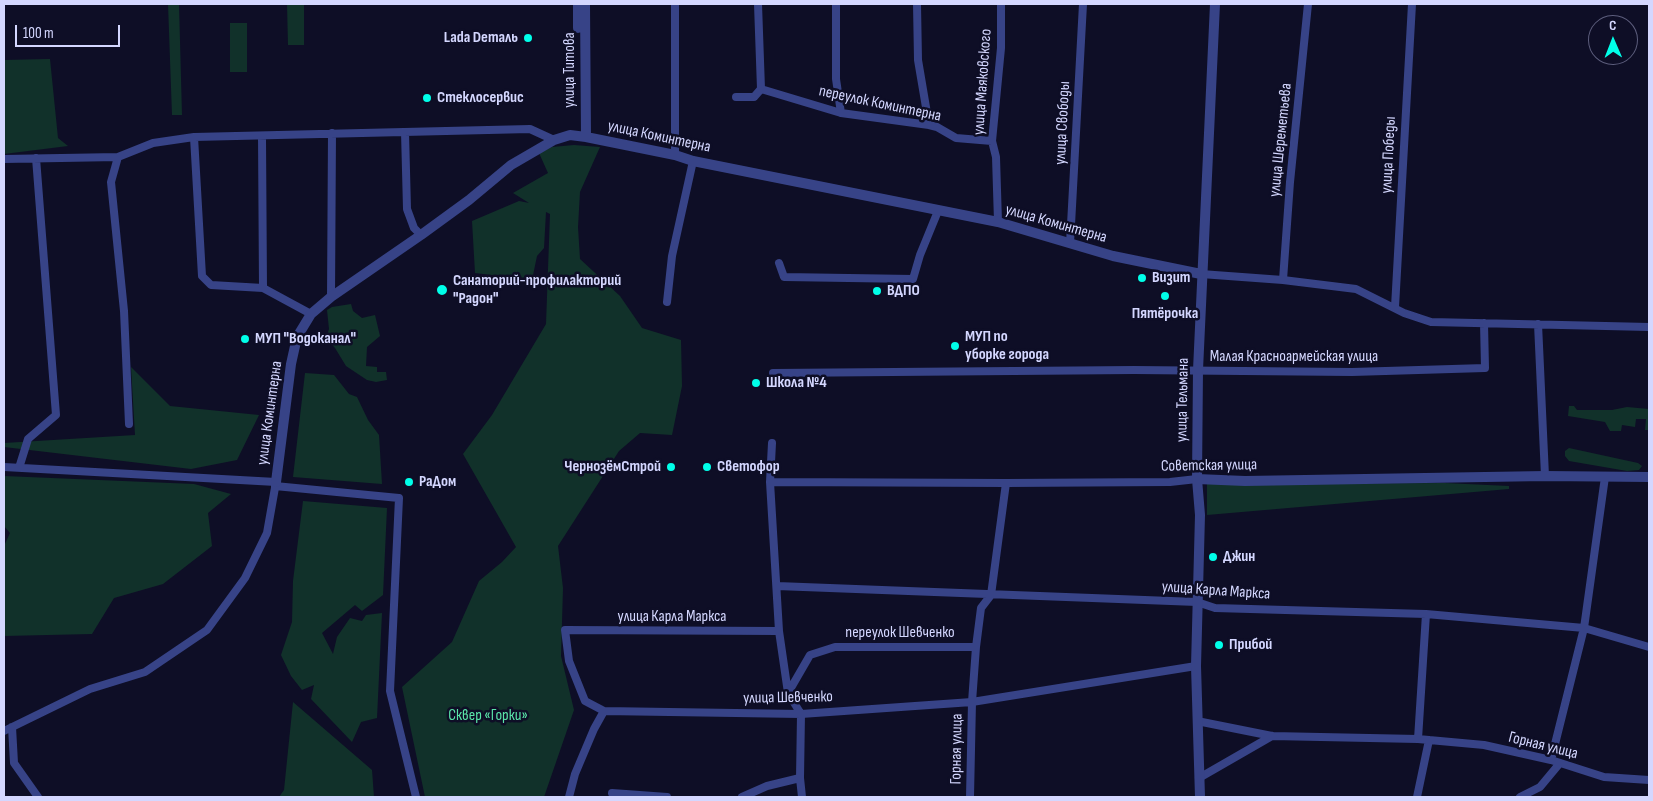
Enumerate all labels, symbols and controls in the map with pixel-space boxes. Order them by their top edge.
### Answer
scale bar [18,15,122,47]
north arrow [1588,15,1638,65]
text: С [1609,17,1616,34]
text: 100 m [23,24,54,43]
place label: Lada Dеталь [444,28,518,48]
street label: улица Маяковского [970,28,996,136]
marker: Lada Dеталь [522,32,534,44]
street label: улица Титова [560,32,580,108]
street label: улица Свободы [1051,81,1075,165]
street label: переулок Коминтерна [817,82,943,126]
street label: улица Шереметьева [1265,82,1297,198]
place label: Стеклосервис [437,88,524,108]
marker: Стеклосервис [421,92,433,104]
street label: улица Победы [1377,116,1401,194]
street label: улица Коминтерна [606,117,712,157]
street label: улица Коминтерна [1003,200,1109,248]
place label: Визит [1152,268,1190,288]
place label: Санаторий-профилакторий "Радон" [453,271,621,309]
marker: Визит [1136,272,1148,284]
place label: ВДПО [887,281,920,301]
marker: Санаторий-профилакторий "Радон" [435,283,449,297]
marker: ВДПО [871,285,883,297]
marker: Пятёрочка [1159,290,1171,302]
place label: Пятёрочка [1132,304,1198,324]
place label: МУП по уборке города [965,327,1049,365]
place label: МУП "Водоканал" [255,329,356,349]
marker: МУП "Водоканал" [239,333,251,345]
marker: МУП по уборке города [949,340,961,352]
street label: Малая Красноармейская улица [1210,347,1378,367]
street label: улица Тельмана [1173,358,1193,442]
street label: улица Коминтерна [253,360,287,466]
place label: Школа №4 [766,373,827,393]
marker: Школа №4 [750,377,762,389]
street label: Советская улица [1161,456,1257,476]
place label: ЧернозёмСтрой [564,457,661,477]
place label: Светофор [717,457,780,477]
marker: ЧернозёмСтрой [665,461,677,473]
marker: Светофор [701,461,713,473]
place label: РаДом [419,472,456,492]
marker: РаДом [403,476,415,488]
place label: Джин [1223,547,1255,567]
marker: Джин [1207,551,1219,563]
street label: улица Карла Маркса [1161,578,1271,604]
street label: улица Карла Маркса [618,607,726,627]
street label: переулок Шевченко [845,623,955,643]
place label: Прибой [1229,635,1272,655]
marker: Прибой [1213,639,1225,651]
street label: улица Шевченко [743,688,833,708]
park label: Сквер «Горки» [448,706,528,726]
street label: Горная улица [947,713,967,785]
street label: Горная улица [1506,728,1580,764]

